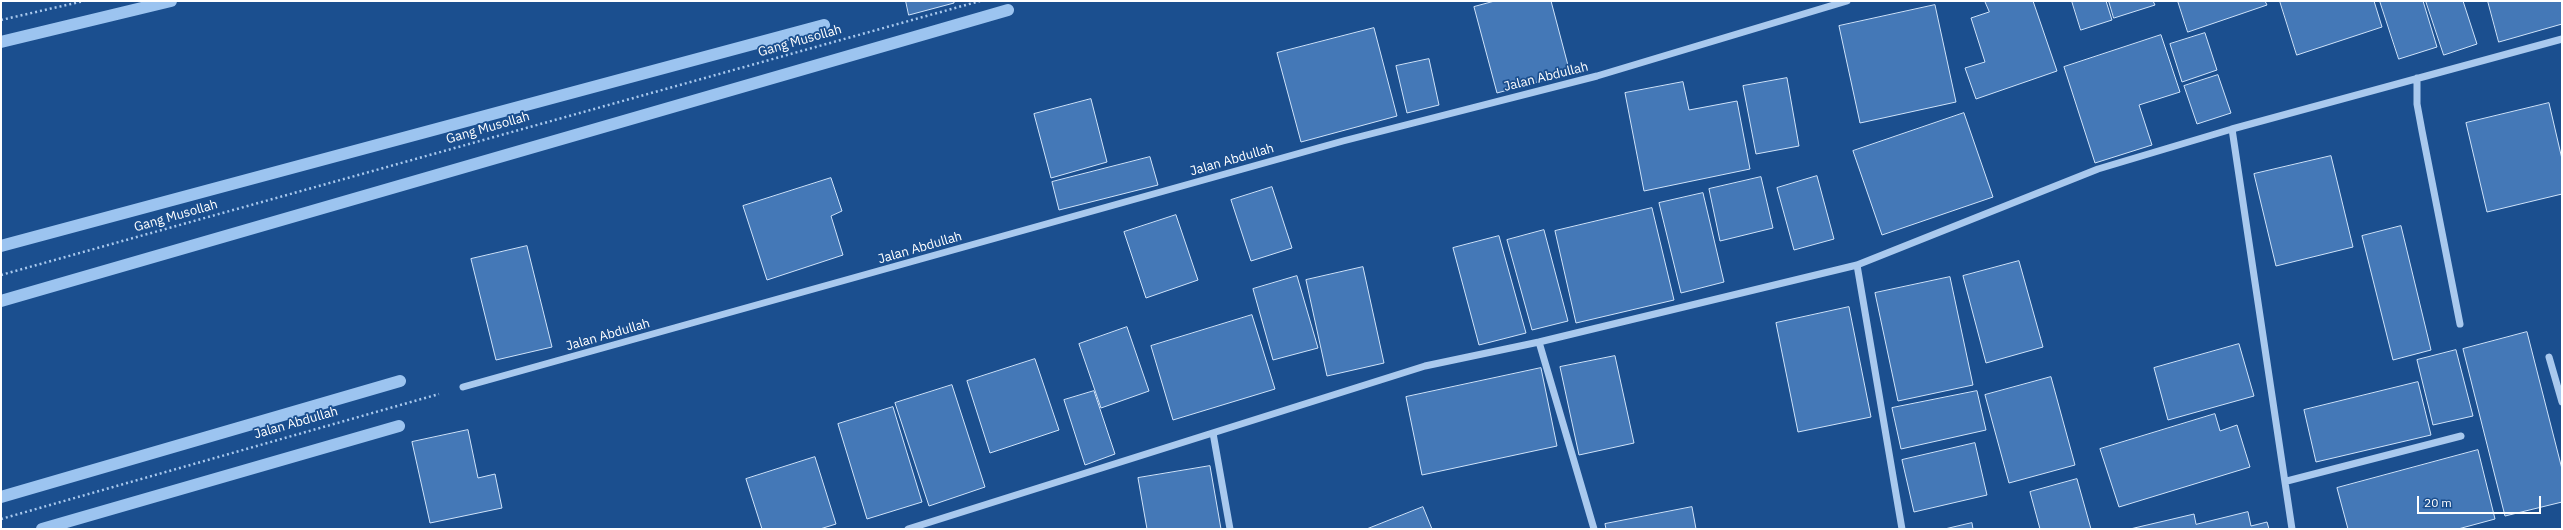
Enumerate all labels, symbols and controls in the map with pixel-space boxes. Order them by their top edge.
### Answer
street label: Gang Musollah [756,22,844,60]
street label: Jalan Abdullah [1502,59,1590,95]
street label: Gang Musollah [444,109,532,147]
street label: Jalan Abdullah [1188,141,1276,179]
street label: Gang Musollah [132,197,220,235]
street label: Jalan Abdullah [876,229,964,267]
street label: Jalan Abdullah [564,316,652,354]
street label: Jalan Abdullah [252,404,340,442]
scale bar [2419,488,2543,514]
text: 20 m [2424,495,2452,510]

